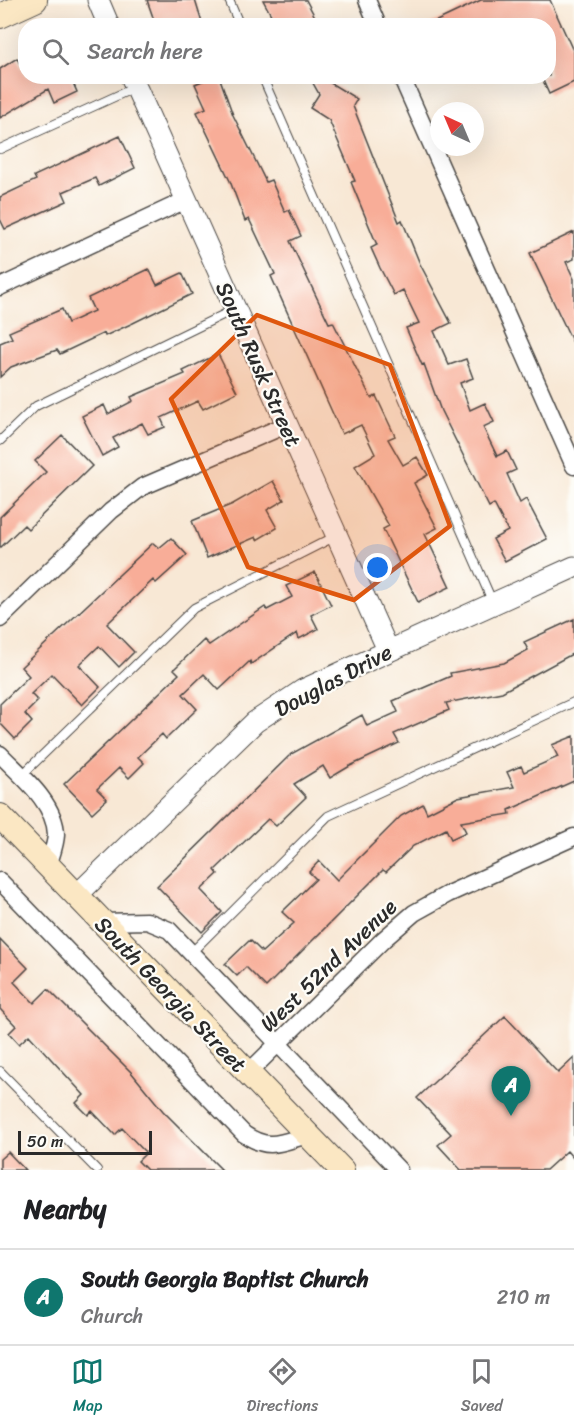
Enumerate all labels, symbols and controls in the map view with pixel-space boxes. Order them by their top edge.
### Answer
search box [18,18,556,84]
text: Search here [87,32,203,71]
icon: search [39,35,72,68]
north arrow [430,102,484,156]
street label: South Rusk Street [205,275,313,454]
your location [363,553,392,582]
street label: Douglas Drive [267,633,399,728]
street label: West 52nd Avenue [250,889,407,1042]
street label: South Georgia Street [85,906,257,1083]
pin: A [492,1066,530,1116]
text: 50 m [27,1127,63,1156]
scale bar [18,1128,152,1156]
text: Nearby [24,1186,106,1232]
text: South Georgia Baptist Church [81,1260,369,1299]
text: A [37,1280,50,1315]
text: 210 m [497,1280,550,1315]
text: Church [81,1299,143,1334]
tab: Map [71,1355,104,1420]
tab: Directions [247,1355,318,1420]
tab: Saved [461,1355,503,1420]

